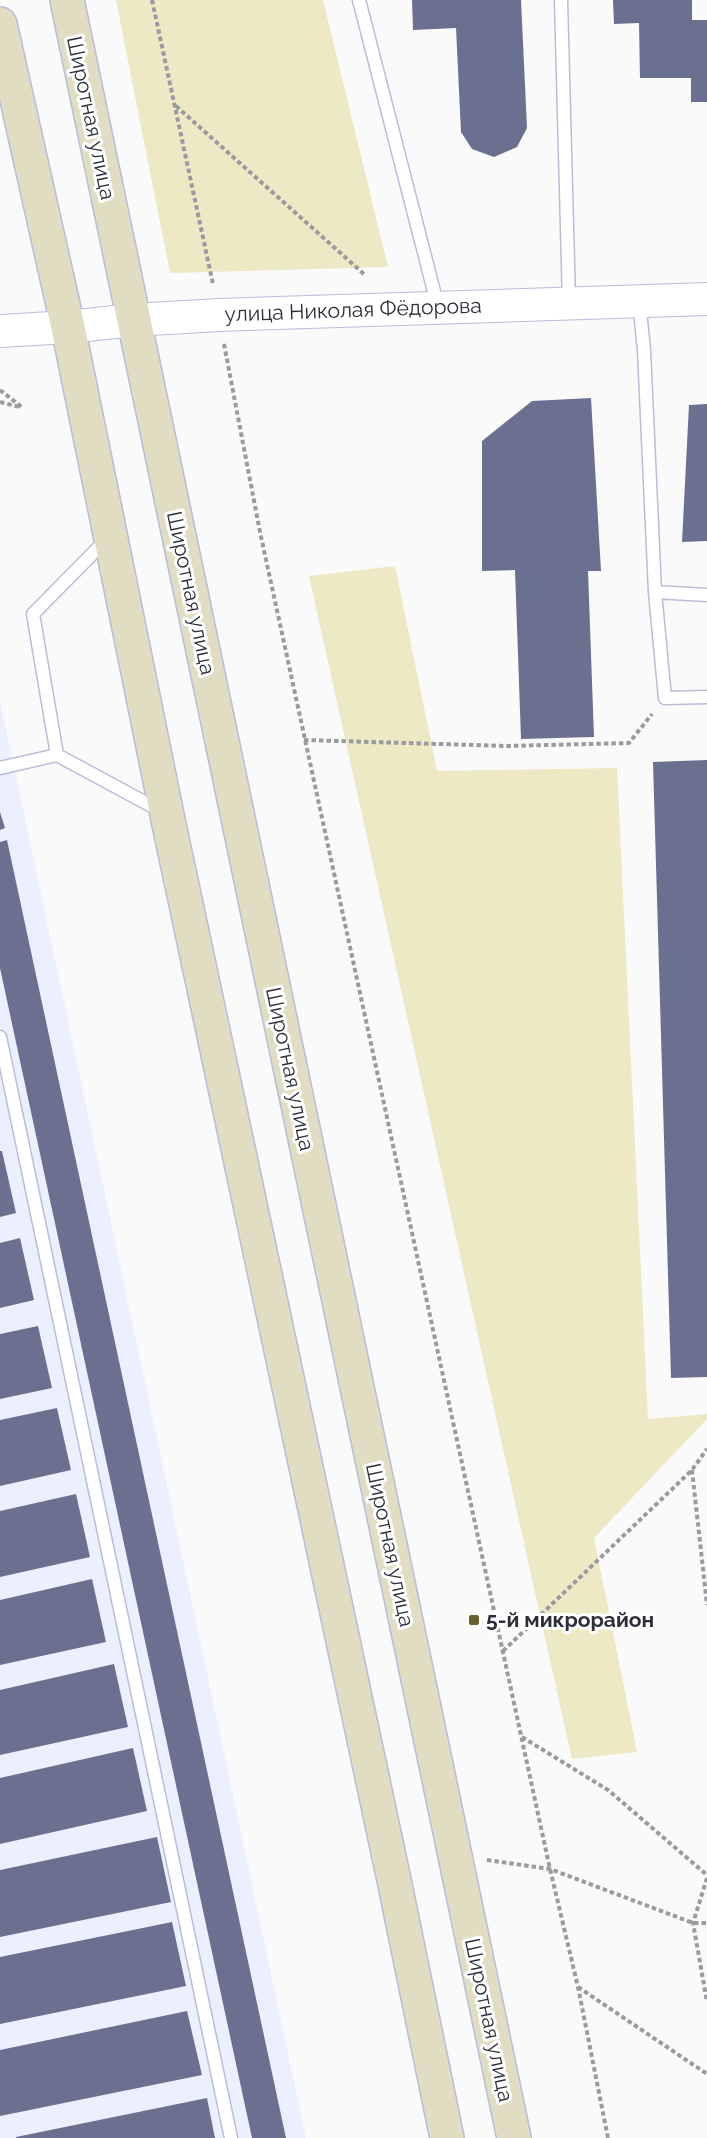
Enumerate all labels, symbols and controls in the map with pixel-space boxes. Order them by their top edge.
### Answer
street label: Широтная улица [62,34,121,202]
street label: улица Николая Фёдорова [224,293,482,326]
street label: Широтная улица [162,509,221,677]
street label: Широтная улица [261,985,320,1153]
street label: Широтная улица [361,1461,420,1629]
place label: 5-й микрорайон [486,1607,654,1632]
marker: 5-й микрорайон [467,1613,481,1627]
street label: Широтная улица [460,1936,519,2104]

